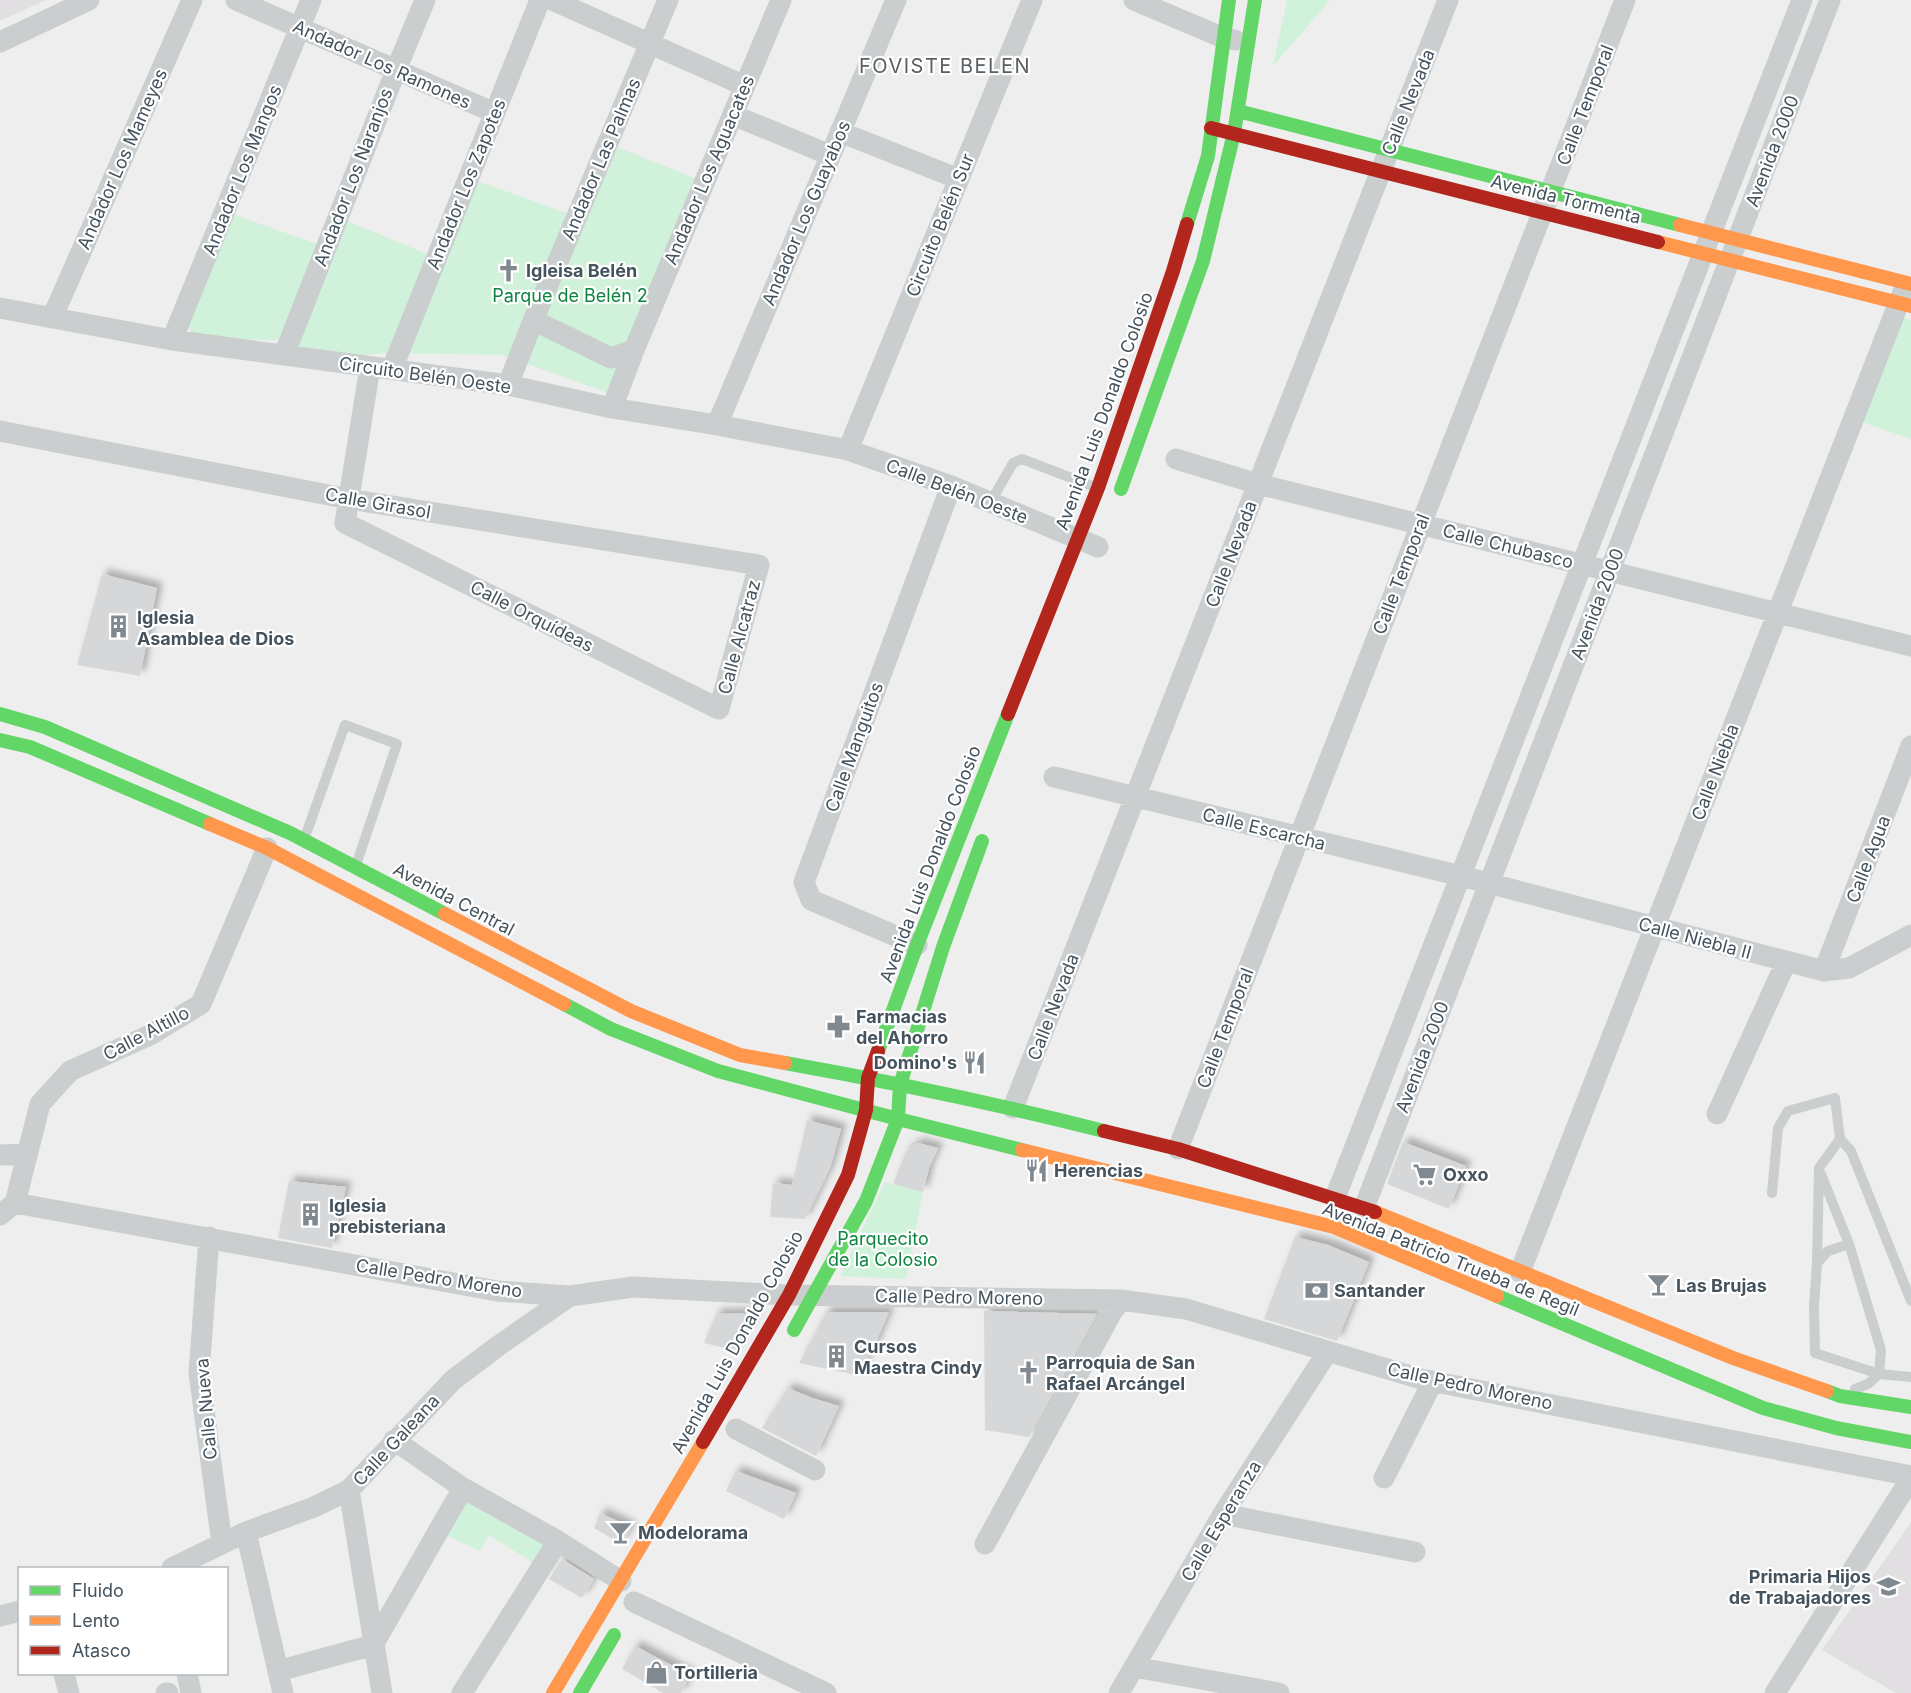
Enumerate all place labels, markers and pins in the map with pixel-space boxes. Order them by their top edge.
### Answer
church icon: Igleisa Belén [495,257,521,283]
place label: Igleisa Belén [526,260,637,281]
place label: Iglesia Asamblea de Dios [137,607,294,649]
building icon: Iglesia Asamblea de Dios [106,614,132,640]
place label: Farmacias del Ahorro [856,1006,948,1048]
pharmacy icon: Farmacias del Ahorro [825,1013,851,1039]
restaurant icon: Domino's [962,1049,988,1075]
place label: Domino's [874,1052,957,1073]
restaurant icon: Herencias [1023,1157,1049,1183]
place label: Herencias [1054,1160,1143,1181]
supermarket icon: Oxxo [1412,1161,1438,1187]
place label: Oxxo [1443,1164,1488,1185]
place label: Iglesia prebisteriana [329,1195,446,1237]
building icon: Iglesia prebisteriana [298,1202,324,1228]
bar icon: Las Brujas [1645,1272,1671,1298]
place label: Las Brujas [1676,1275,1767,1296]
bank icon: Santander [1303,1277,1329,1303]
place label: Santander [1334,1280,1425,1301]
place label: Cursos Maestra Cindy [854,1336,982,1378]
building icon: Cursos Maestra Cindy [823,1343,849,1369]
place label: Parroquia de San Rafael Arcángel [1046,1352,1195,1394]
church icon: Parroquia de San Rafael Arcángel [1015,1359,1041,1385]
bar icon: Modelorama [607,1519,633,1545]
place label: Modelorama [638,1522,748,1543]
place label: Primaria Hijos de Trabajadores [1729,1566,1871,1608]
school or university icon: Primaria Hijos de Trabajadores [1876,1573,1902,1599]
shop icon: Tortilleria [643,1659,669,1685]
place label: Tortilleria [674,1662,758,1683]

